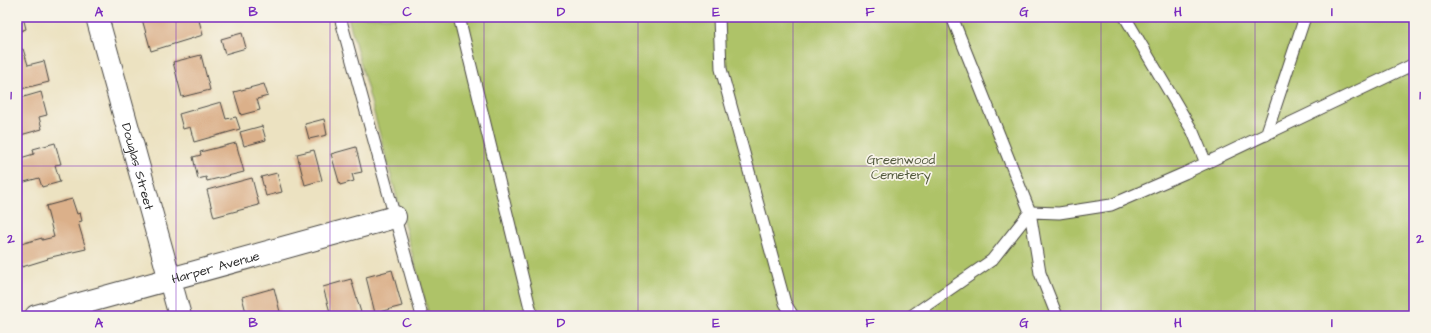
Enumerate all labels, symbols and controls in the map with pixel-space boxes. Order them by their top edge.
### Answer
text: A [95,3,104,21]
text: B [248,3,258,21]
text: C [402,3,412,21]
text: D [557,3,566,21]
text: E [712,3,720,21]
text: F [865,3,875,21]
text: G [1019,3,1029,21]
text: H [1174,3,1182,21]
text: I [1331,3,1333,21]
text: 1 [10,86,12,104]
text: 1 [1419,86,1421,104]
street label: Douglas Street [117,121,158,213]
park label: Greenwood Cemetery [867,151,936,185]
text: 2 [6,230,15,248]
text: 2 [1415,230,1424,248]
street label: Harper Avenue [169,247,262,288]
text: A [95,314,104,332]
text: B [248,314,258,332]
text: C [402,314,412,332]
text: D [557,314,566,332]
text: E [712,314,720,332]
text: F [865,314,875,332]
text: G [1019,314,1029,332]
text: H [1174,314,1182,332]
text: I [1331,314,1333,332]

